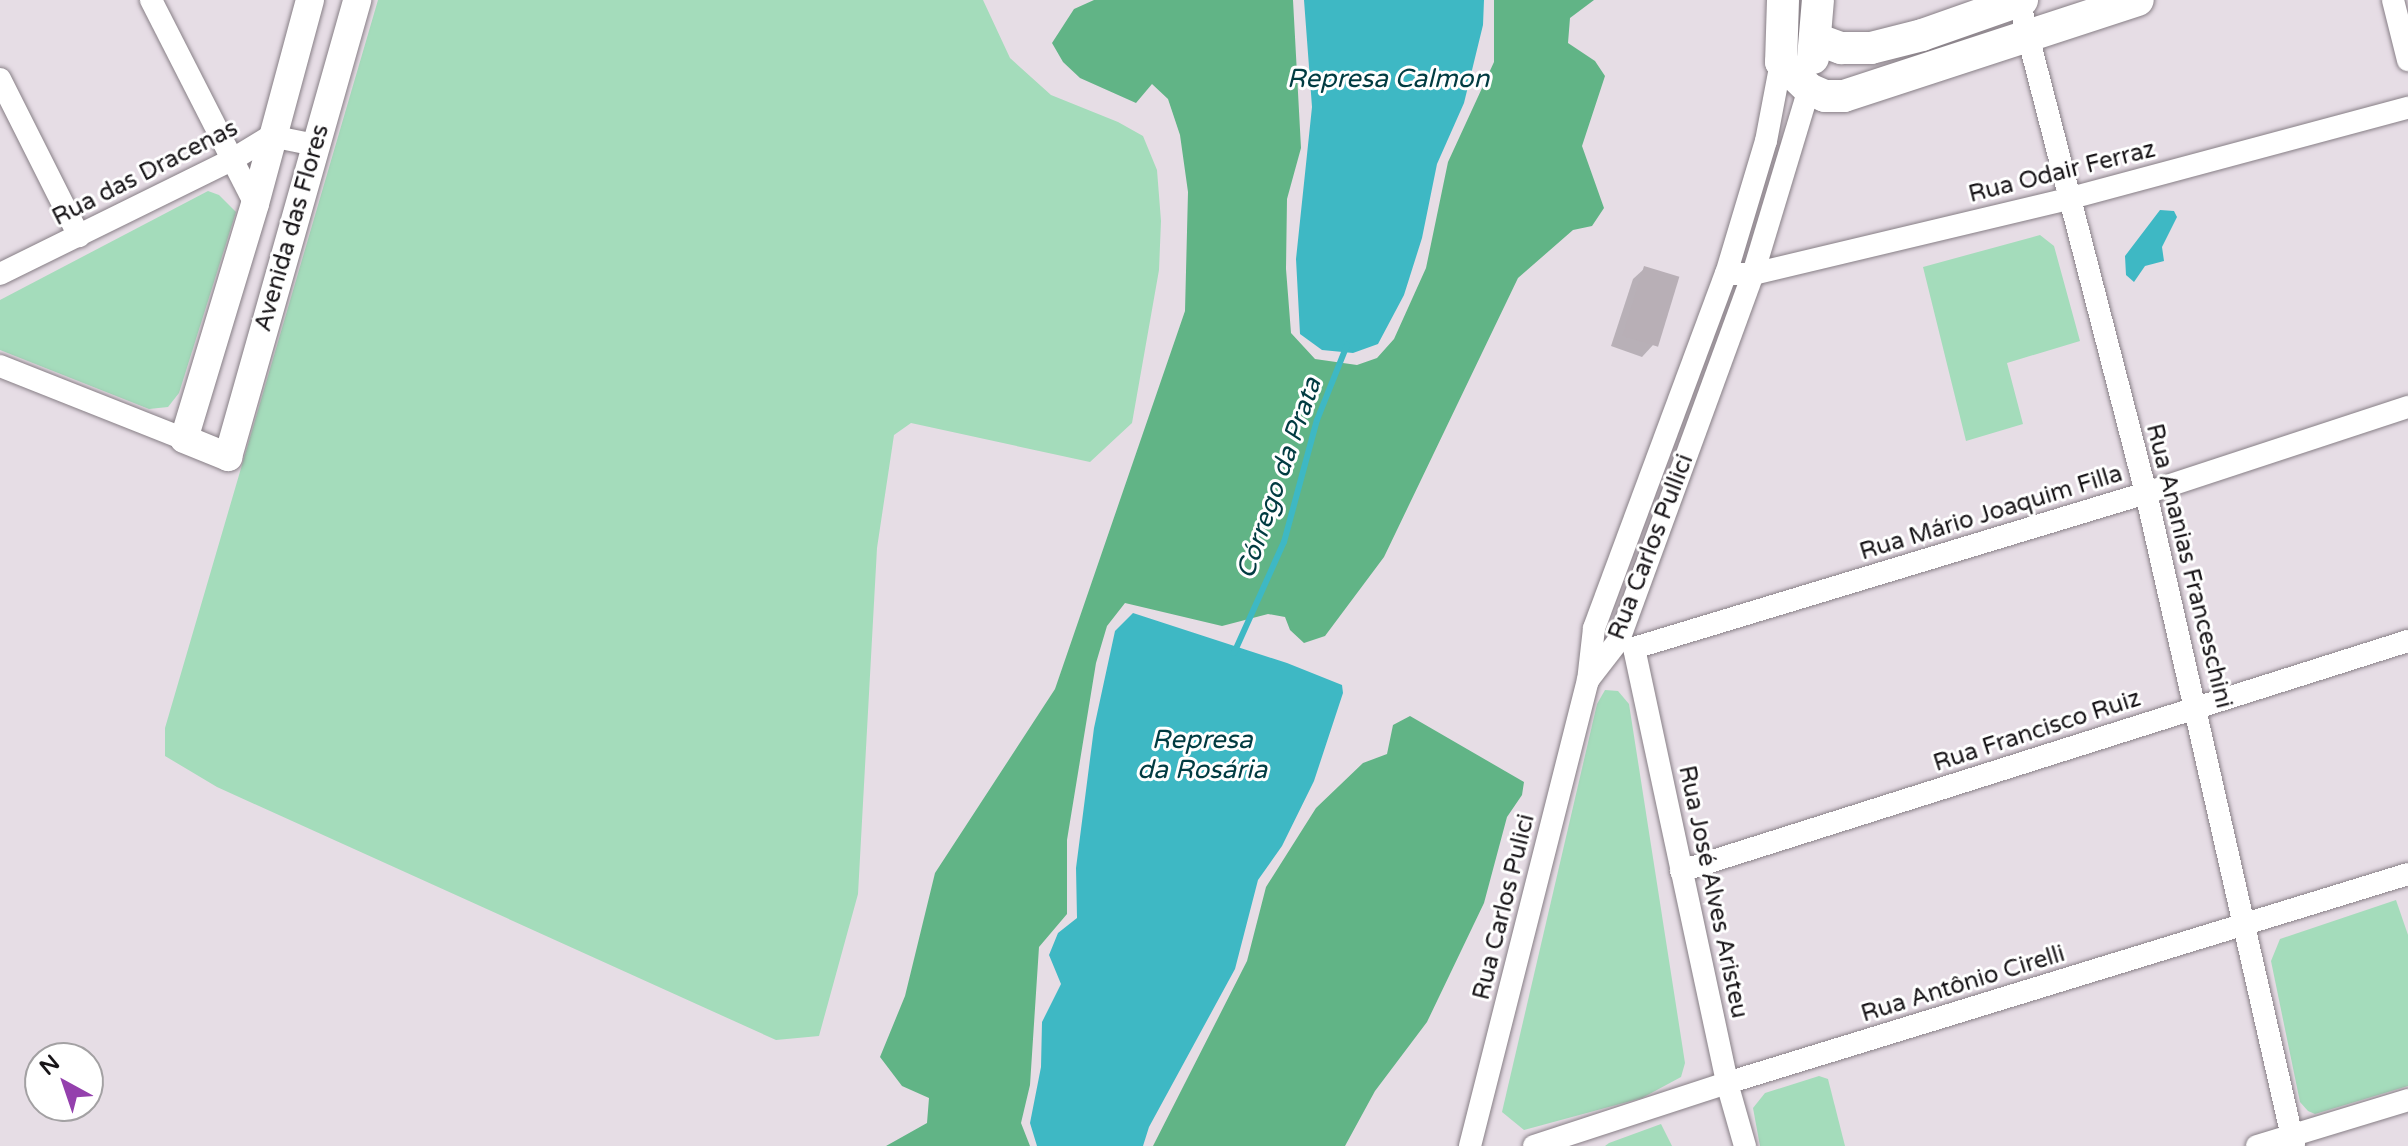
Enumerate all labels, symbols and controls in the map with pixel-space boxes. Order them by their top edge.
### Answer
water label: Represa Calmon [1287,63,1489,95]
street label: Rua das Dracenas [47,114,243,232]
street label: Avenida das Flores [249,121,335,335]
street label: Rua Odair Ferraz [1966,135,2158,209]
water label: Córrego da Prata [1230,373,1328,583]
street label: Rua Ananias Franceschini [2140,421,2238,711]
street label: Rua Carlos Pullici [1602,450,1700,644]
street label: Rua Mário Joaquim Filla [1856,459,2126,567]
street label: Rua Francisco Ruiz [1930,684,2144,778]
water label: Represa da Rosária [1137,724,1267,786]
street label: Rua José Alves Aristeu [1672,763,1754,1021]
street label: Rua Carlos Pulici [1467,811,1541,1003]
street label: Rua Antônio Cirelli [1858,939,2068,1029]
north arrow [24,1042,104,1122]
text: N [35,1050,65,1081]

